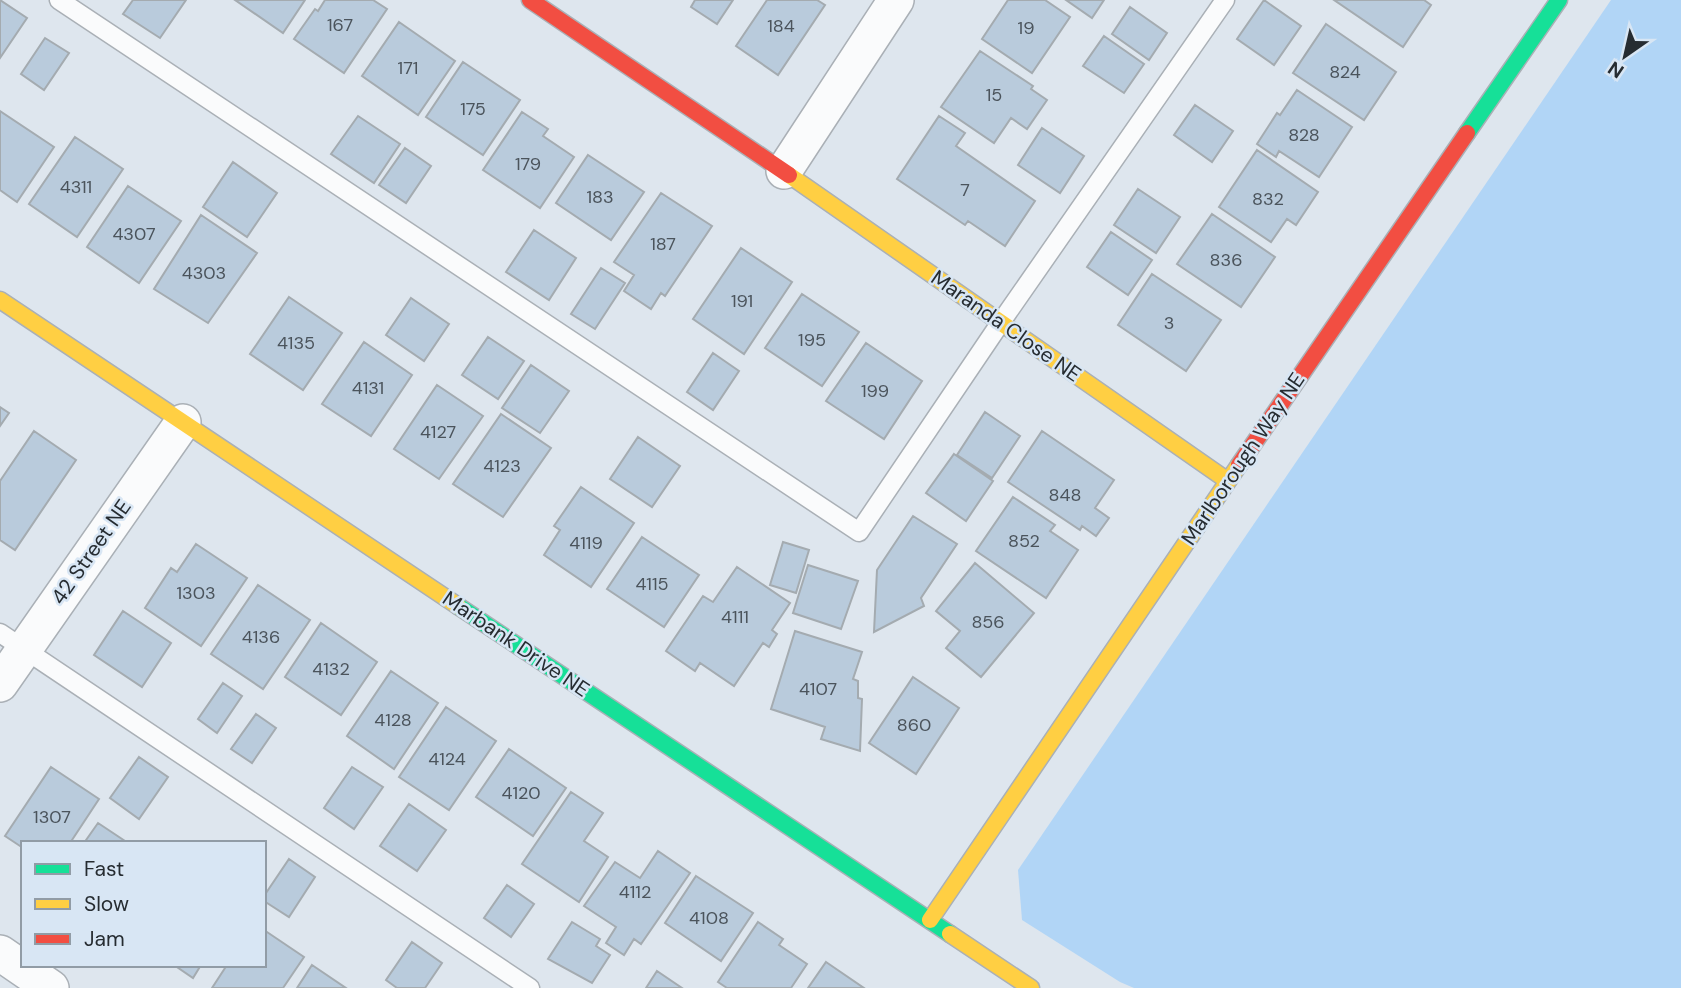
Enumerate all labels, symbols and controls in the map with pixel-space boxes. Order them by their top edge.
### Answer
house number: 167 [327,13,353,37]
house number: 184 [767,14,795,38]
house number: 19 [1018,16,1034,40]
north arrow [1590,21,1660,91]
text: N [1603,55,1629,84]
house number: 171 [398,56,418,80]
house number: 824 [1329,60,1361,84]
house number: 15 [986,83,1002,107]
house number: 175 [460,97,486,121]
house number: 828 [1288,123,1320,147]
house number: 179 [515,152,541,176]
house number: 4311 [60,175,92,199]
house number: 7 [960,178,970,202]
house number: 183 [586,185,614,209]
house number: 832 [1252,187,1284,211]
house number: 4307 [112,222,156,246]
house number: 187 [650,232,676,256]
house number: 836 [1210,248,1242,272]
house number: 4303 [182,261,226,285]
street label: Maranda Close NE [925,264,1087,388]
house number: 191 [731,289,753,313]
house number: 3 [1164,311,1174,335]
house number: 195 [798,328,826,352]
house number: 4135 [277,331,315,355]
street label: Marlborough Way NE [1175,367,1311,551]
house number: 4131 [352,376,384,400]
house number: 199 [861,379,889,403]
house number: 4127 [420,420,456,444]
house number: 4123 [483,454,521,478]
house number: 848 [1049,483,1081,507]
street label: 42 Street NE [45,494,137,610]
house number: 852 [1008,529,1040,553]
house number: 4119 [569,531,603,555]
house number: 4115 [635,572,669,596]
house number: 1303 [176,581,216,605]
street label: Marbank Drive NE [437,584,595,704]
house number: 4111 [721,605,749,629]
house number: 856 [971,610,1005,634]
house number: 4136 [242,625,280,649]
house number: 4132 [312,657,350,681]
house number: 4107 [799,677,837,701]
house number: 4128 [374,708,412,732]
house number: 860 [897,713,931,737]
house number: 4124 [428,747,466,771]
house number: 4120 [501,781,541,805]
house number: 1307 [33,805,71,829]
legend [21,841,266,967]
text: Fast [84,855,124,883]
house number: 4112 [619,880,651,904]
text: Slow [84,890,129,918]
house number: 4108 [689,906,729,930]
text: Jam [84,925,125,953]

